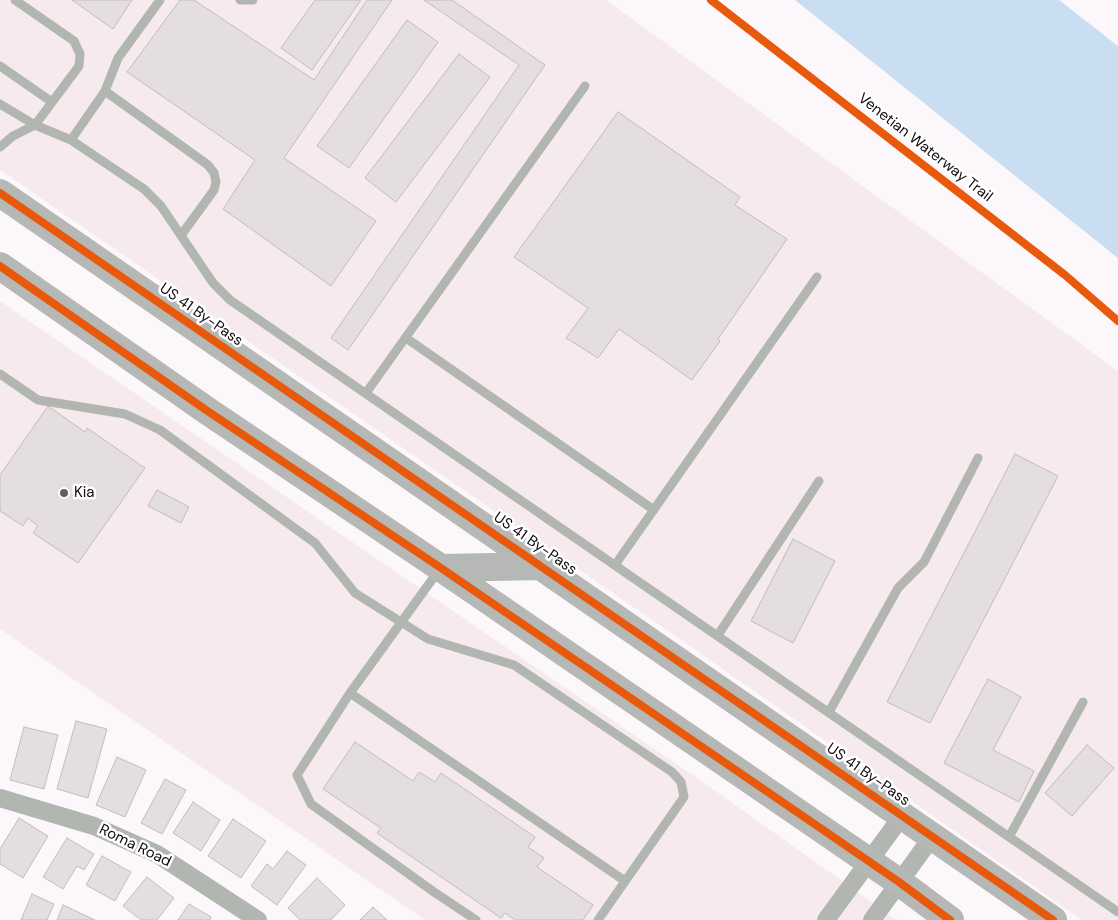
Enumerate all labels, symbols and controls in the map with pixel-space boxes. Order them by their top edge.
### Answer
street label: Venetian Waterway Trail [854,90,996,206]
street label: US 41 By-Pass [156,280,246,350]
place label: Kia [74,484,95,502]
marker: Kia [58,487,70,499]
street label: US 41 By-Pass [490,509,580,579]
street label: US 41 By-Pass [823,740,913,810]
street label: Roma Road [96,821,174,871]

